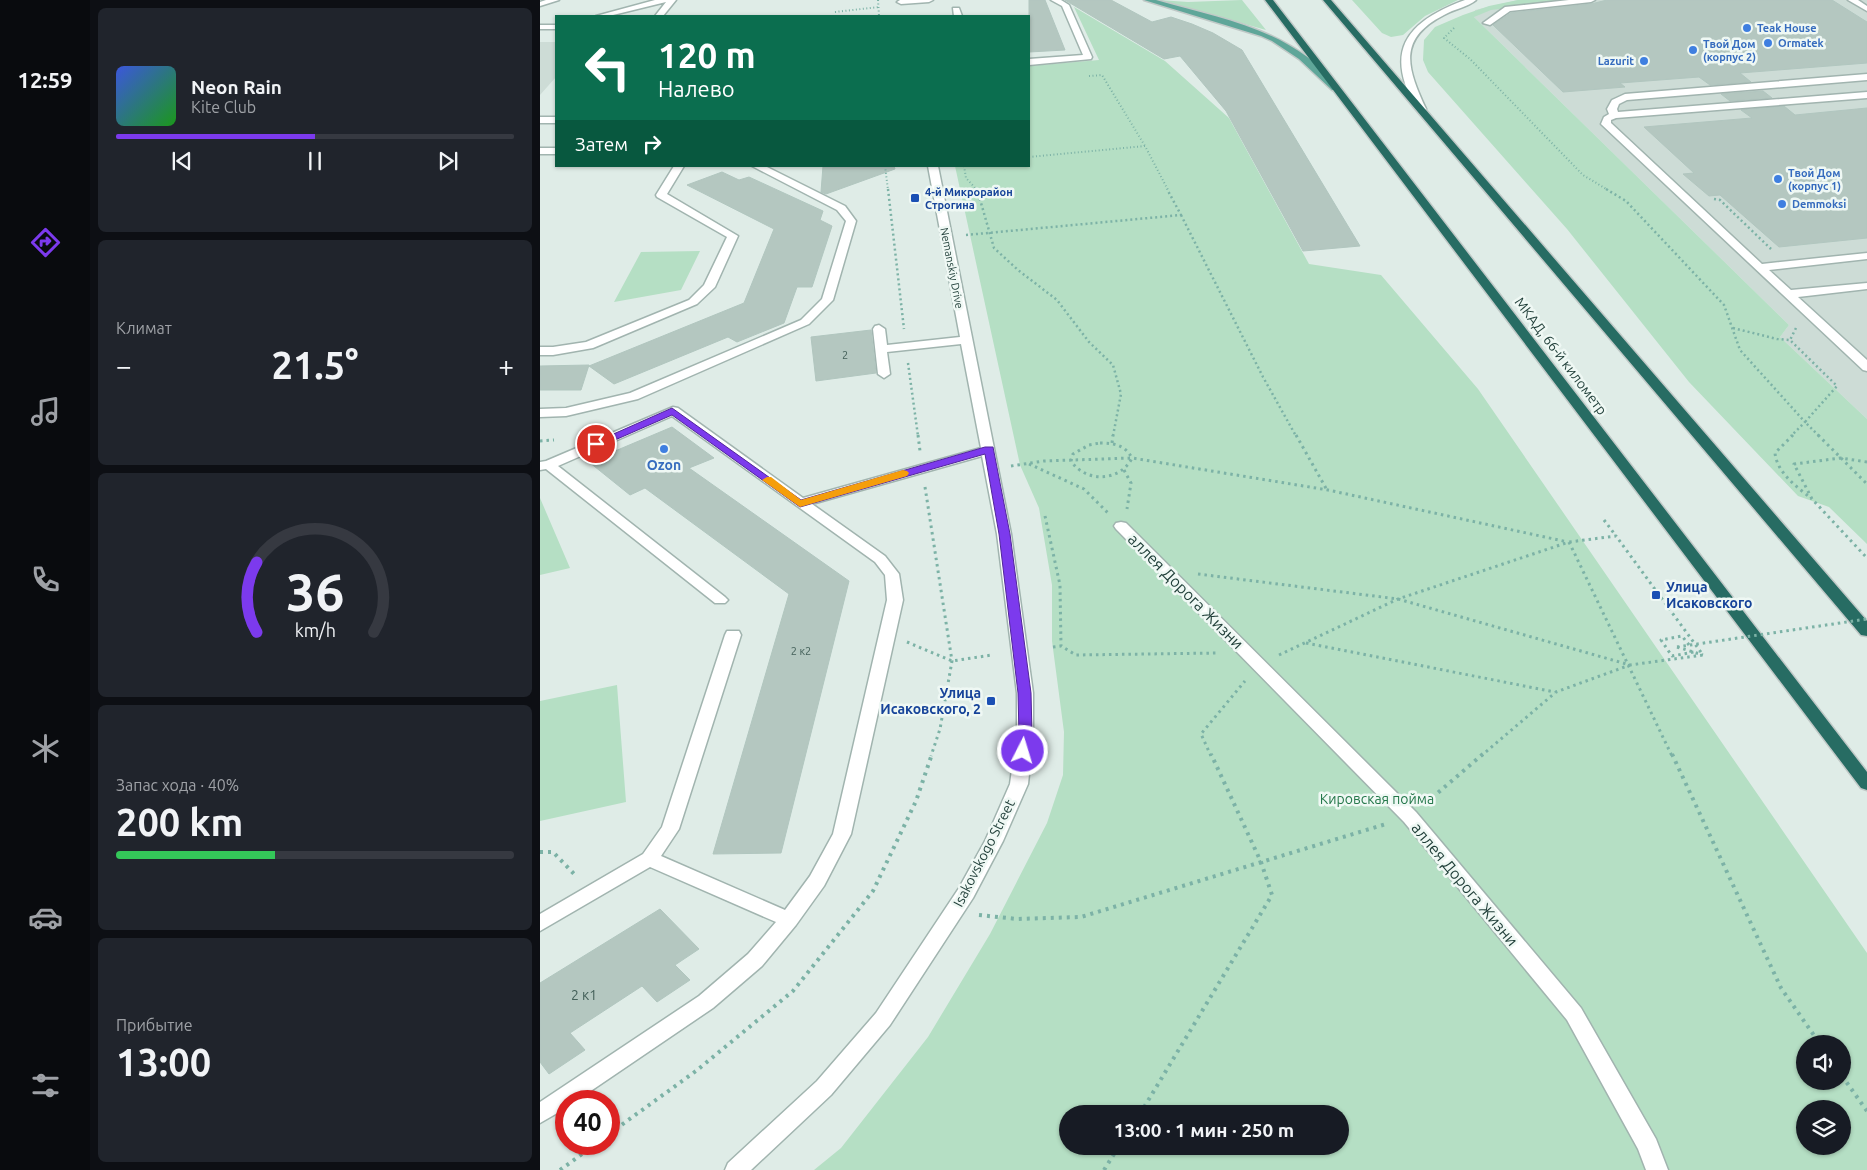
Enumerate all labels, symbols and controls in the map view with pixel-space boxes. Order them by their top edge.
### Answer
marker: Teak House [1741,22,1753,34]
place label: Teak House [1757,22,1817,34]
icon: left [575,35,640,100]
text: 120 m [658,35,756,75]
marker: Ormatek [1762,37,1774,49]
place label: Ormatek [1778,37,1825,49]
place label: Твой Дом (корпус 2) [1703,38,1756,64]
marker: Твой Дом (корпус 2) [1687,44,1699,56]
place label: Lazurit [1598,55,1634,67]
marker: Lazurit [1638,55,1650,67]
text: 12:59 [17,67,73,92]
text: Neon Rain [191,76,282,98]
text: Налево [658,76,735,101]
text: Kite Club [191,98,256,116]
icon: right [638,130,666,158]
text: Затем [575,133,628,155]
icon: previous [168,147,196,175]
icon: pause [301,147,329,175]
icon: next [434,147,462,175]
place label: Твой Дом (корпус 1) [1788,167,1841,193]
marker: Твой Дом (корпус 1) [1772,173,1784,185]
place label: 4-й Микрорайон Строгина [925,186,1013,211]
marker: 4-й Микрорайон Строгина [909,192,921,204]
marker: Demmoksi [1776,198,1788,210]
place label: Demmoksi [1792,198,1846,210]
icon: directions [28,225,63,260]
street label: Nemanskiy Drive [938,227,966,309]
street label: МКАД, 66-й километр [1512,294,1610,418]
text: Климат [116,319,172,337]
text: 21.5° [271,344,359,386]
house number: 2 [842,349,848,361]
text: − [116,350,132,381]
text: + [498,350,514,381]
icon: music [28,394,63,429]
pin [575,423,617,465]
icon: arrive [582,430,610,458]
marker: Ozon [658,443,670,455]
place label: Ozon [647,457,681,473]
street label: аллея Дорога Жизни [1125,530,1247,652]
icon: phone [28,562,63,597]
text: 36 [286,563,344,621]
place label: Улица Исаковского [1666,579,1752,611]
marker: Улица Исаковского [1650,589,1662,601]
text: km/h [294,620,336,640]
house number: 2 к2 [791,645,811,657]
place label: Улица Исаковского, 2 [880,685,981,717]
marker: Улица Исаковского, 2 [985,695,997,707]
position arrow [996,724,1048,776]
icon: climate [28,731,63,766]
text: Запас хода · 40% [116,776,239,794]
park label: Кировская пойма [1320,791,1434,807]
street label: Isakovskogo Street [950,796,1018,909]
text: 200 km [116,801,243,843]
street label: аллея Дорога Жизни [1408,819,1522,949]
icon: car [28,900,63,935]
house number: 2 к1 [571,987,597,1003]
text: Прибытие [116,1016,193,1034]
map controls [1796,1035,1851,1155]
button: sound [1796,1035,1851,1090]
text: 13:00 [116,1041,211,1083]
icon: filters [28,1068,63,1103]
speed limit sign: 40 [555,1090,620,1155]
button: layers [1796,1100,1851,1155]
text: 13:00 · 1 мин · 250 m [1114,1119,1294,1141]

